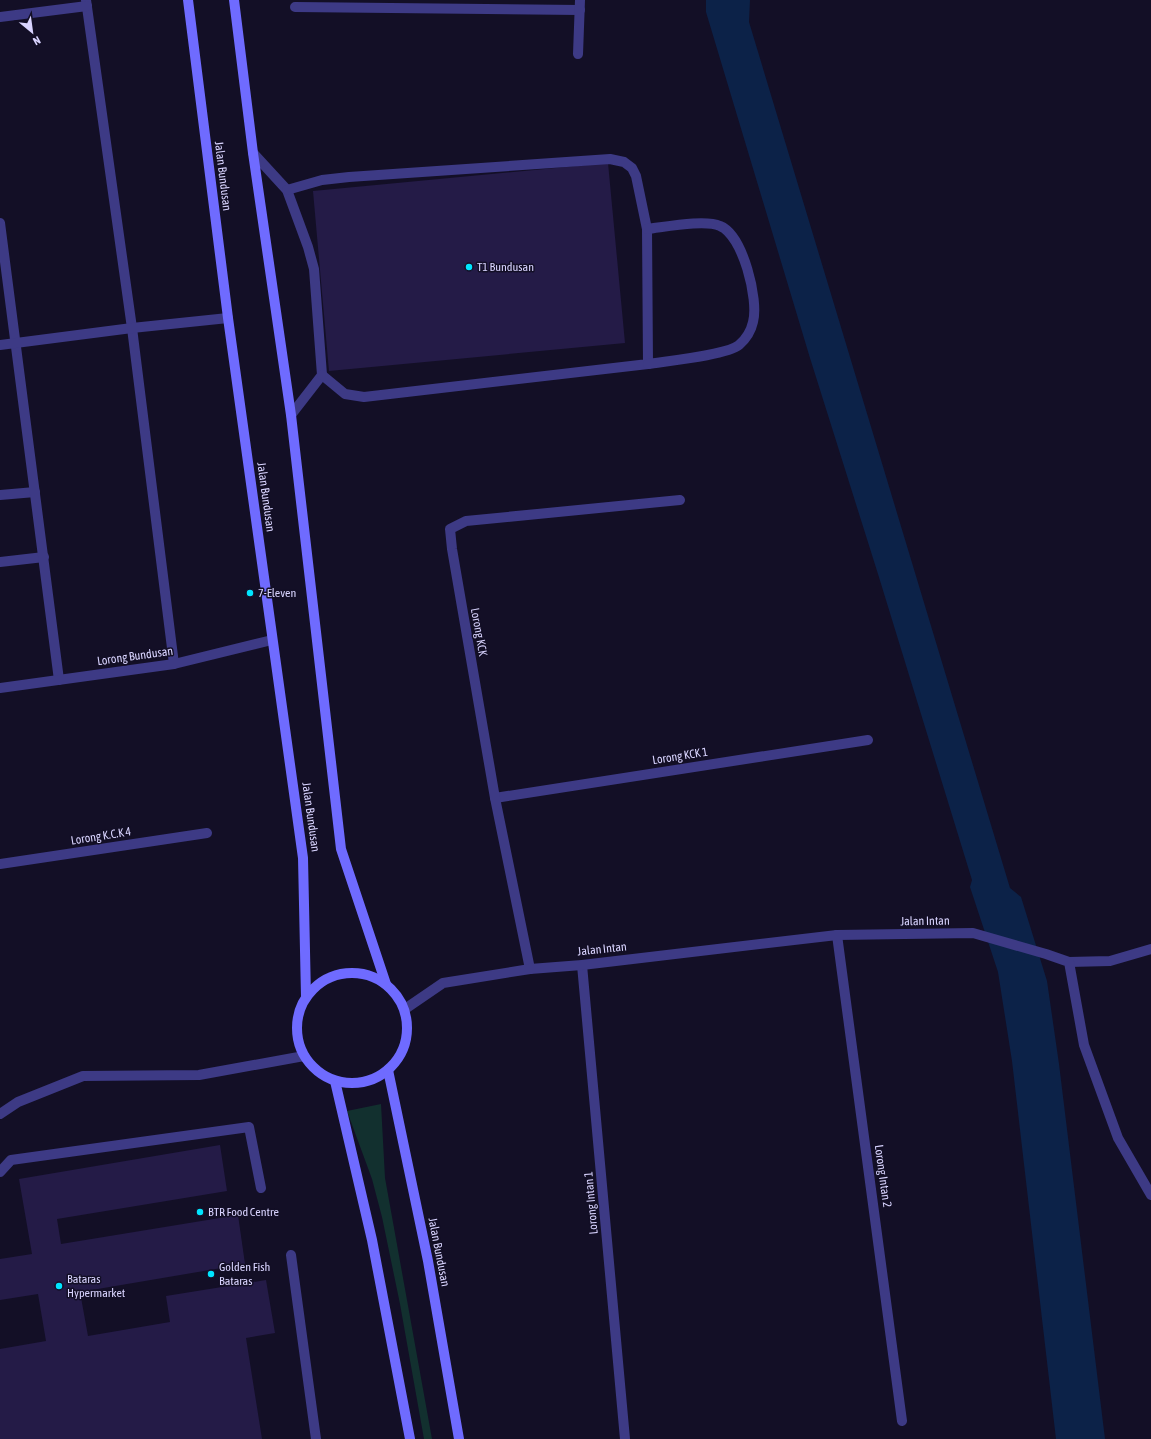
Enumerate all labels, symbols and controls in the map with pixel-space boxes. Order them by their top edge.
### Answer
north arrow [12,12,52,52]
text: N [31,34,43,48]
street label: Jalan Bundusan [212,140,234,212]
place label: T1 Bundusan [477,260,534,274]
marker: T1 Bundusan [464,262,474,272]
street label: Jalan Bundusan [254,461,278,533]
place label: 7-Eleven [258,586,296,600]
marker: 7-Eleven [245,588,255,598]
street label: Lorong KCK [468,607,490,657]
street label: Lorong Bundusan [96,644,174,668]
street label: Lorong KCK 1 [651,745,709,767]
street label: Jalan Bundusan [299,781,323,853]
street label: Lorong K.C.K 4 [70,824,132,848]
street label: Jalan Intan [900,914,950,928]
street label: Jalan Intan [577,939,627,959]
street label: Lorong Intan 2 [872,1144,894,1208]
street label: Lorong Intan 1 [581,1171,601,1235]
place label: BTR Food Centre [208,1205,279,1219]
marker: BTR Food Centre [195,1207,205,1217]
street label: Jalan Bundusan [425,1216,453,1288]
place label: Golden Fish Bataras [219,1260,270,1288]
marker: Golden Fish Bataras [206,1269,216,1279]
place label: Bataras Hypermarket [67,1272,126,1300]
marker: Bataras Hypermarket [54,1281,64,1291]

